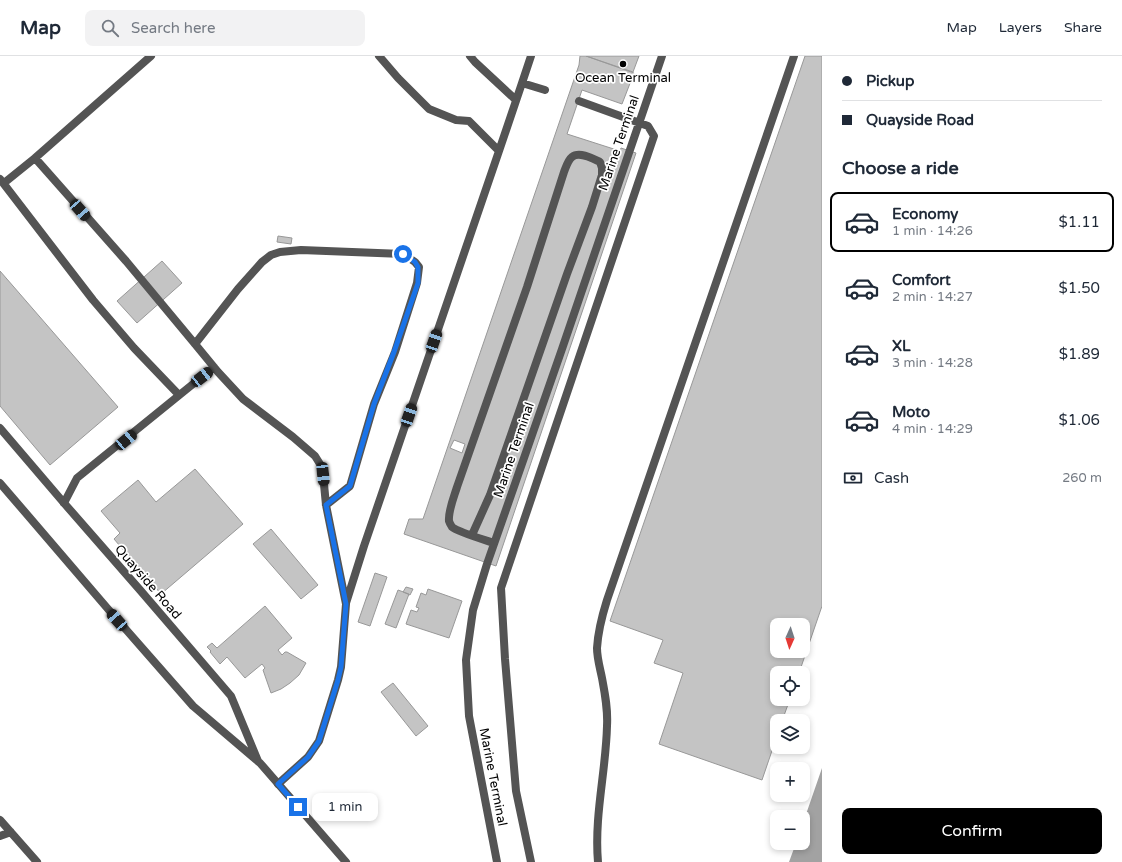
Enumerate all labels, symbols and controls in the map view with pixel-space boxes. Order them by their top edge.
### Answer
search box [85,10,365,46]
text: Map [20,17,61,39]
icon: search [99,17,121,39]
text: Search here [131,19,215,37]
text: Map [947,19,977,36]
text: Layers [999,19,1042,36]
text: Share [1064,19,1102,36]
marker: Ocean Terminal [618,59,628,69]
place label: Ocean Terminal [575,70,671,86]
text: Pickup [866,72,914,90]
street label: Marine Terminal [595,93,643,193]
text: Quayside Road [866,111,974,129]
text: Choose a ride [842,157,959,179]
car [68,197,92,223]
icon: car [844,204,880,240]
text: Economy [892,205,958,223]
text: $1.11 [1059,213,1100,231]
text: 1 min · 14:26 [892,223,973,239]
route start [394,245,412,263]
icon: car [844,270,880,306]
text: Comfort [892,271,951,289]
text: $1.50 [1059,279,1100,297]
text: 2 min · 14:27 [892,289,973,305]
car [424,328,444,354]
icon: car [844,336,880,372]
text: XL [892,337,911,355]
text: $1.89 [1059,345,1100,363]
text: 3 min · 14:28 [892,355,973,371]
car [189,365,215,389]
street label: Marine Terminal [490,400,538,500]
car [399,402,419,428]
icon: car [844,402,880,438]
text: Moto [892,403,930,421]
text: $1.06 [1059,411,1100,429]
text: 4 min · 14:29 [892,421,973,437]
car [113,428,139,452]
car [316,461,330,487]
icon: cash [842,467,864,489]
text: Cash [874,469,909,487]
text: 260 m [1062,470,1102,486]
street label: Quayside Road [111,541,185,623]
car [105,607,129,633]
north arrow [770,618,810,658]
map controls [770,618,810,850]
button: locate [770,666,810,706]
button: layers [770,714,810,754]
street label: Marine Terminal [476,726,510,828]
button: + [770,762,810,802]
callout: 1 min [312,793,378,821]
route end [289,798,307,816]
text: 1 min [328,799,362,815]
button: Confirm [842,808,1102,854]
button: − [770,810,810,850]

